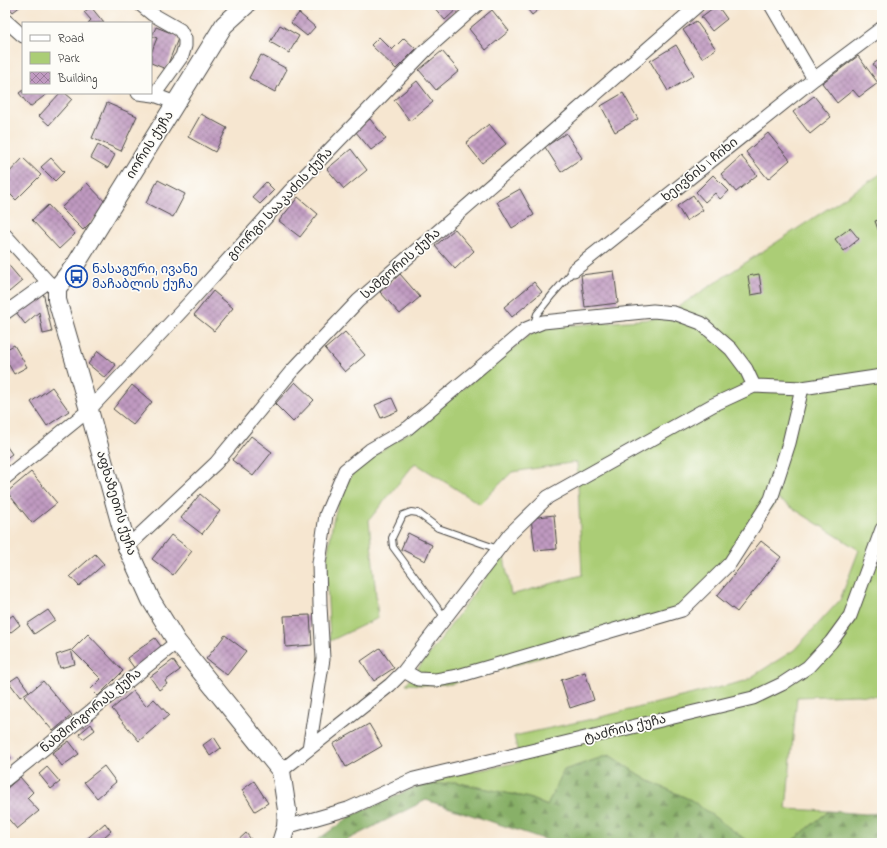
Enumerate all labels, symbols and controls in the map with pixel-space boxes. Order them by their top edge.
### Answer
legend [22,22,152,94]
text: Road [58,30,84,48]
text: Park [58,50,80,68]
text: Building [57,70,97,89]
street label: იორის ქუჩა [121,107,179,183]
street label: ხეივნის I ჩიხი [658,133,742,207]
street label: გიორგი სააკაძის ქუჩა [223,144,337,264]
street label: სამგორის ქუჩა [357,224,445,304]
place label: ნასაგური, ივანე მაჩაბლის ქუჩა [92,260,198,294]
bus stop icon: ნასაგური, ივანე მაჩაბლის ქუჩა [63,263,89,289]
street label: აფხაზეთის ქუჩა [91,448,141,558]
street label: ნახშირგორას ქუჩა [36,664,146,758]
street label: ტაძრის ქუჩა [582,710,668,748]

